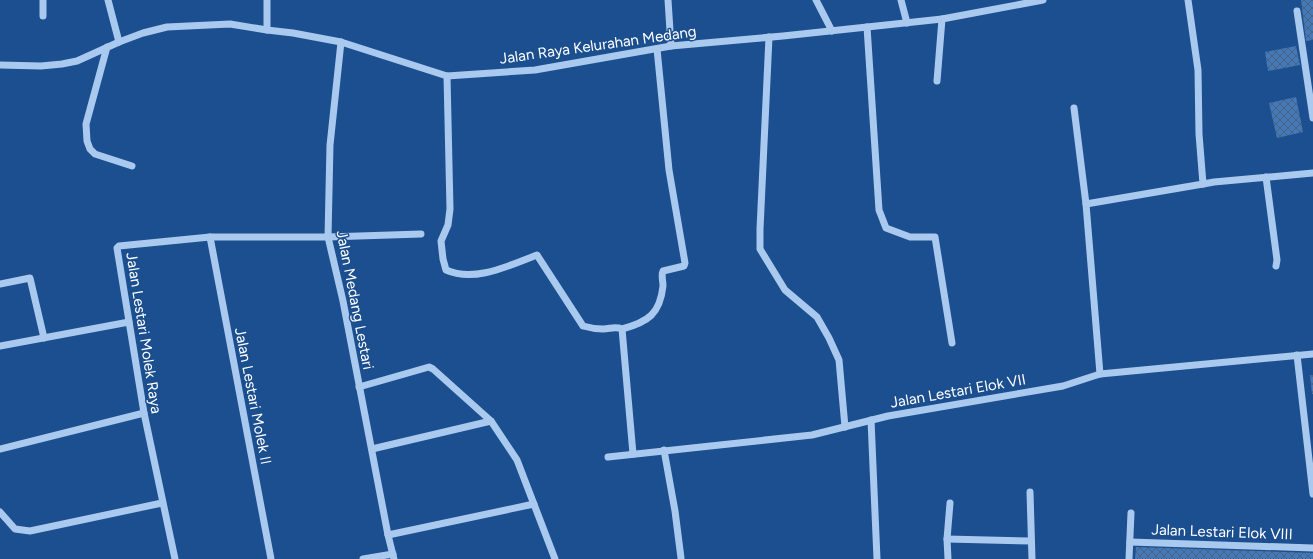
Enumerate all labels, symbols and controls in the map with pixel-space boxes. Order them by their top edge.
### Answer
street label: Jalan Raya Kelurahan Medang [498,22,698,68]
street label: Jalan Medang Lestari [333,229,377,371]
street label: Jalan Lestari Molek Raya [122,251,166,415]
street label: Jalan Lestari Molek II [231,326,275,466]
street label: Jalan Lestari Elok VII [889,370,1027,412]
street label: Jalan Lestari Elok VIII [1151,521,1293,543]

